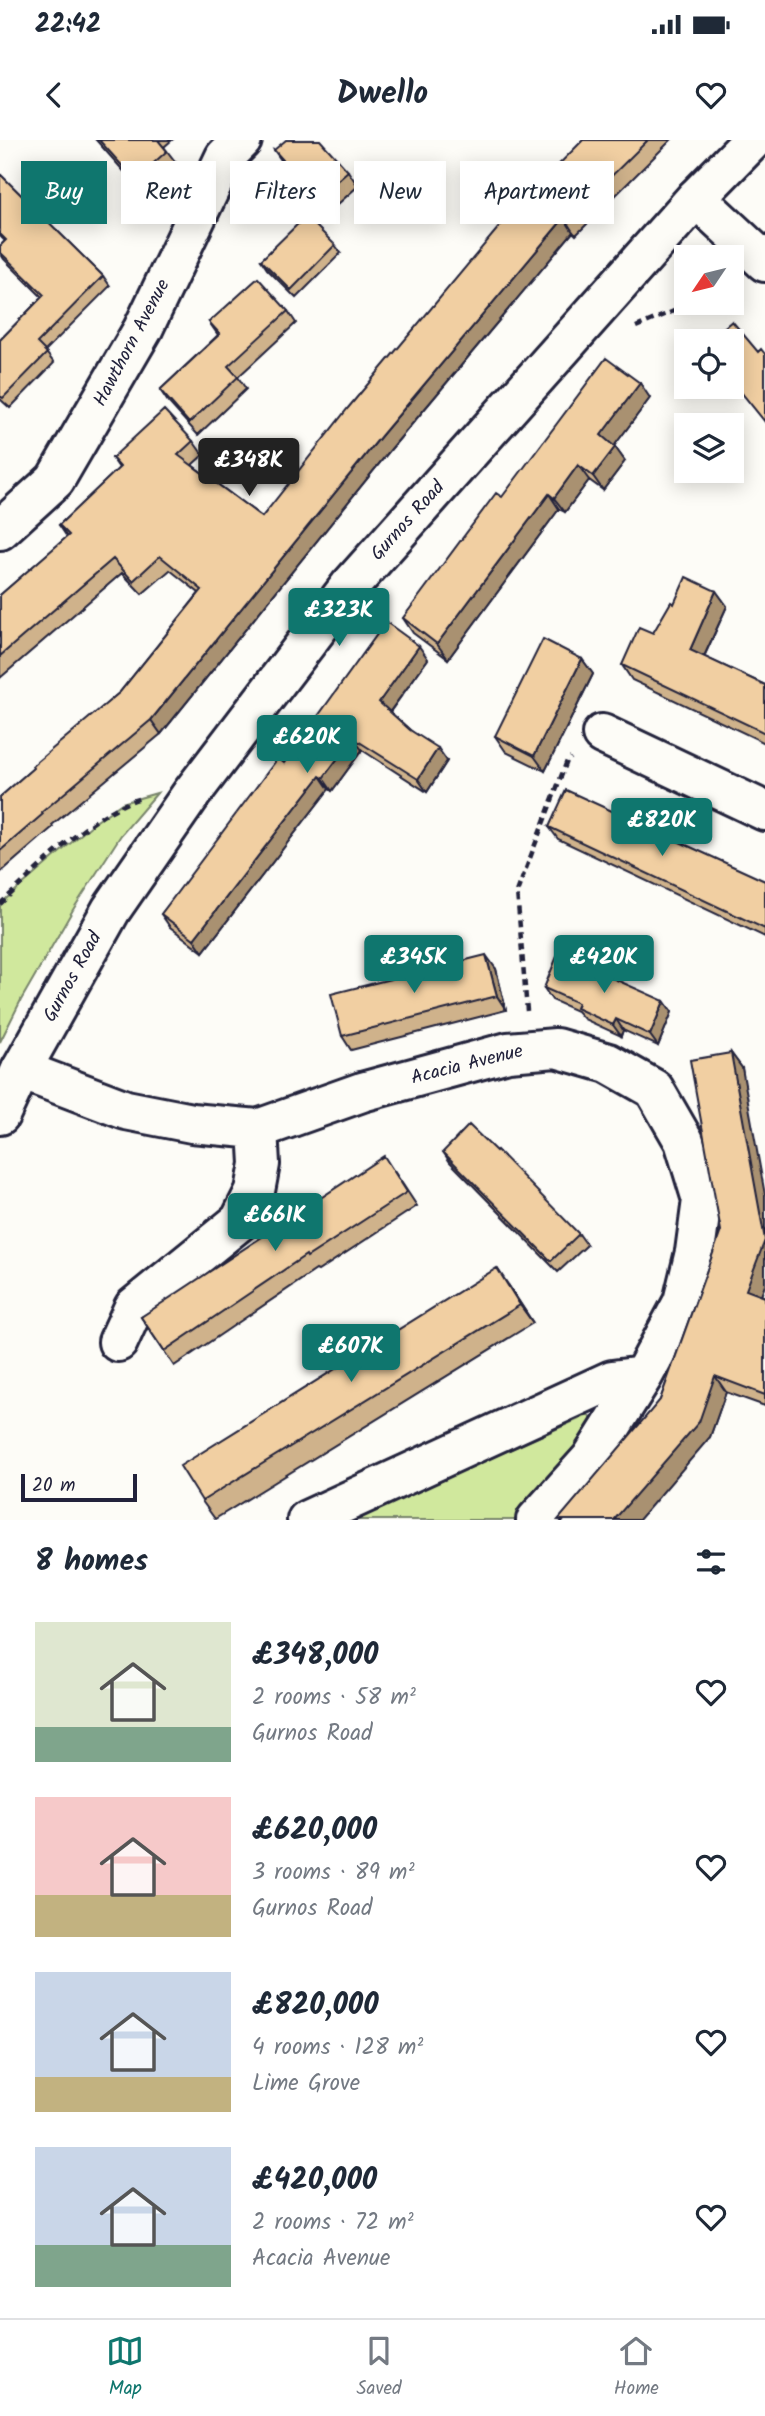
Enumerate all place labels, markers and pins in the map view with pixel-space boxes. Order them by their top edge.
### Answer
pin: £348K [200,438,298,498]
pin: £323K [290,588,388,648]
pin: £620K [258,716,356,775]
pin: £820K [613,798,711,858]
pin: £345K [365,936,463,995]
pin: £420K [555,936,653,995]
pin: £661K [226,1194,324,1253]
pin: £607K [302,1324,400,1384]

